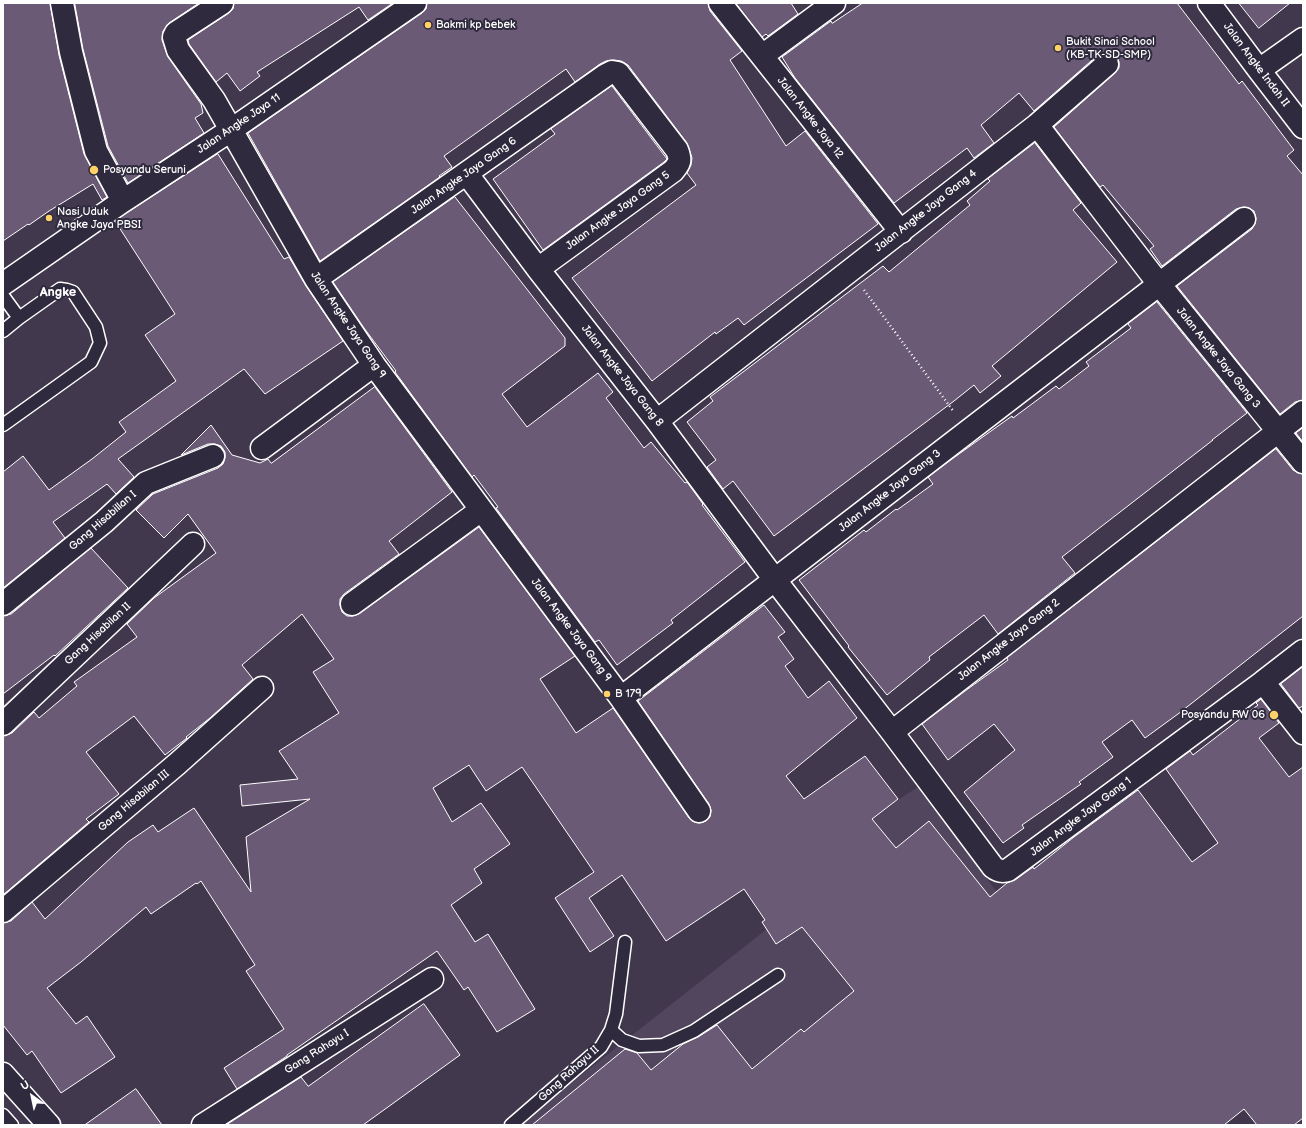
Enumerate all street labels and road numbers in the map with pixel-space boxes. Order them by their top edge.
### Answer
street label: Jalan Angke Indah II [1220,20,1292,110]
street label: Jalan Angke Jaya 12 [774,75,846,161]
street label: Jalan Angke Jaya 11 [195,91,283,157]
street label: Jalan Angke Jaya Gang 6 [409,135,519,217]
street label: Jalan Angke Jaya Gang 4 [872,167,980,255]
street label: Jalan Angke Jaya Gang 5 [563,169,673,253]
street label: Jalan Angke Jaya Gang 9 [307,269,389,381]
street label: Jalan Angke Jaya Gang 3 [1173,305,1263,411]
street label: Jalan Angke Jaya Gang 8 [578,322,666,430]
street label: Jalan Angke Jaya Gang 3 [836,447,944,535]
street label: Gang Hisabillan I [67,488,139,554]
street label: Jalan Angke Jaya Gang 9 [528,576,614,684]
street label: Jalan Angke Jaya Gang 2 [955,596,1063,684]
street label: Gang Hisabilan II [62,600,134,668]
street label: Gang Hisabilan III [96,767,172,835]
street label: Jalan Angke Jaya Gang 1 [1028,775,1134,859]
street label: Gang Rahayu I [282,1027,352,1077]
street label: Gang Rahayu II [536,1043,602,1105]

